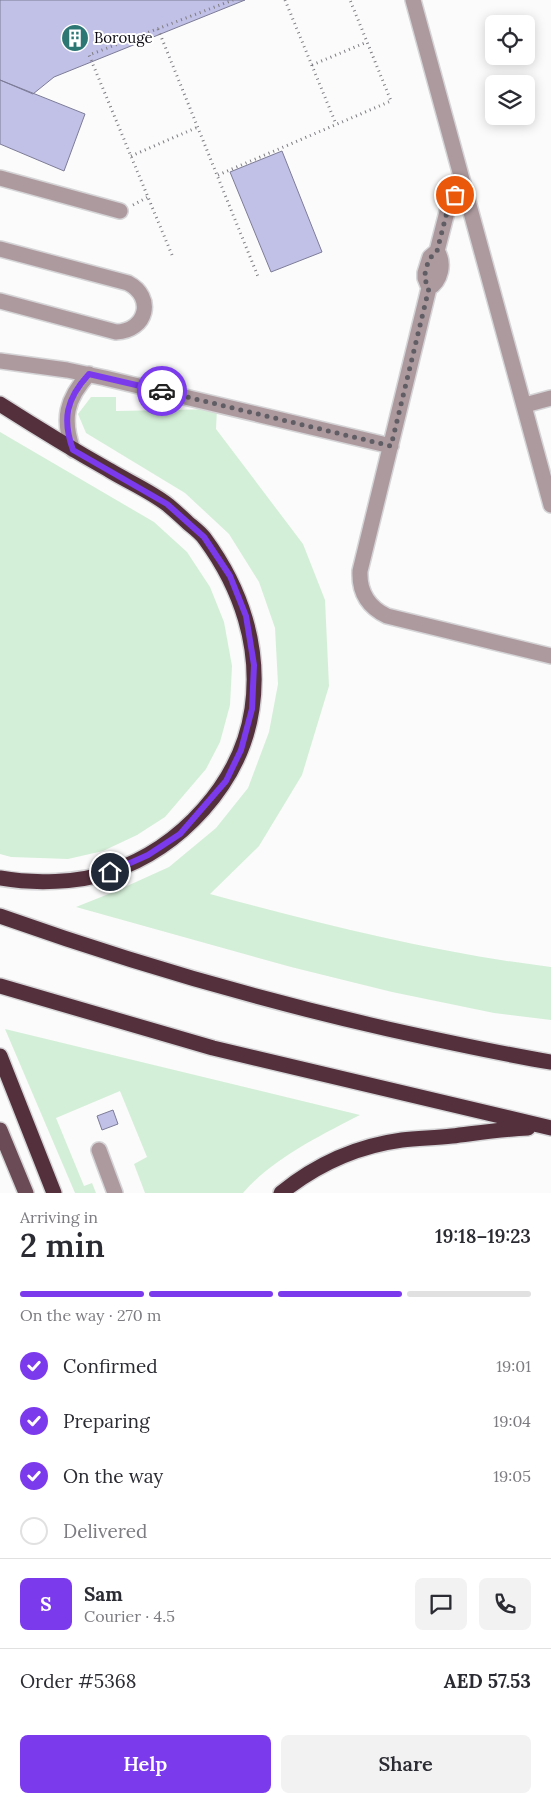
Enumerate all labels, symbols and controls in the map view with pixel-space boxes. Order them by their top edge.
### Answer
map controls [485,15,535,125]
button: locate [485,15,535,65]
building icon: Borouge [60,23,90,53]
place label: Borouge [94,28,153,47]
button: layers [485,75,535,125]
pin [434,174,476,216]
icon: bag [441,181,469,209]
courier [137,366,187,416]
icon: car [148,377,176,405]
pin [89,851,131,893]
icon: home [96,858,124,886]
text: Arriving in [20,1207,98,1227]
text: 19:18–19:23 [435,1224,531,1248]
text: 2 min [20,1225,105,1266]
text: On the way · 270 m [20,1305,161,1325]
icon: check [20,1352,48,1380]
text: Confirmed [63,1354,158,1378]
text: 19:01 [496,1356,531,1376]
icon: check [20,1407,48,1435]
text: Preparing [63,1409,150,1433]
text: 19:04 [493,1411,531,1431]
icon: check [20,1462,48,1490]
text: On the way [63,1464,163,1488]
text: 19:05 [493,1466,531,1486]
text: Delivered [63,1519,147,1543]
button: chat [415,1578,467,1630]
button: phone [479,1578,531,1630]
text: Sam [84,1582,123,1606]
text: S [40,1592,52,1616]
text: Courier · 4.5 [84,1606,175,1626]
text: Order #5368 [20,1669,136,1693]
text: AED 57.53 [444,1669,531,1693]
button: Help [20,1735,271,1793]
button: Share [281,1735,531,1793]

